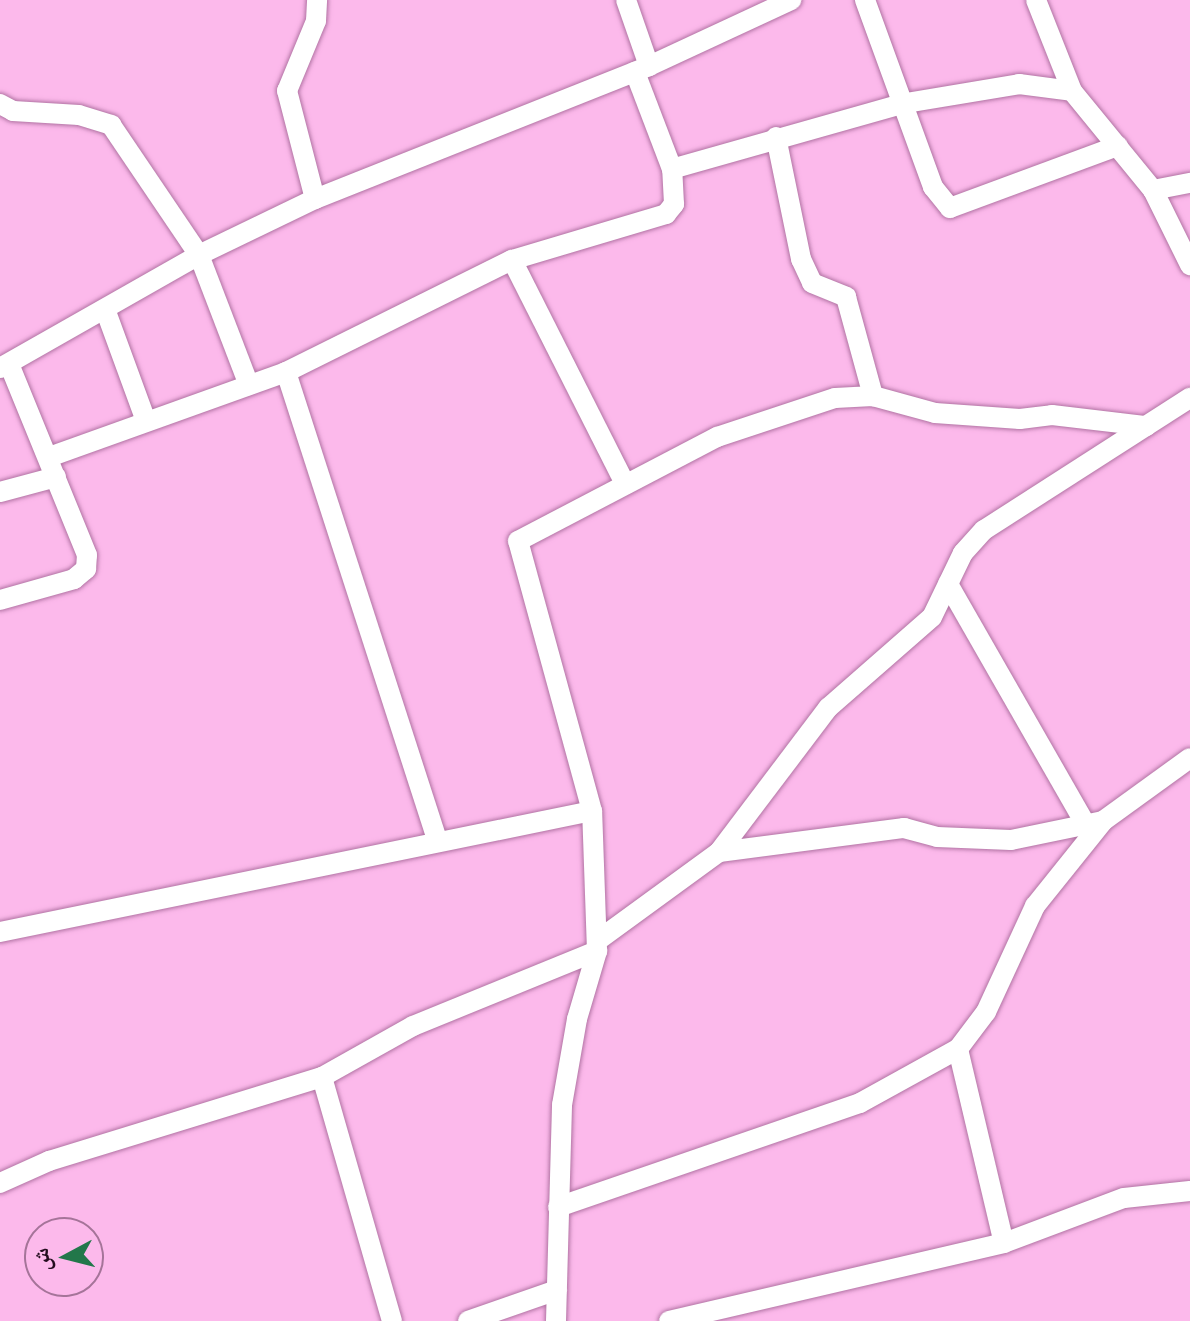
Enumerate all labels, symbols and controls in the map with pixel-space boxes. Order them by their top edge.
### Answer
north arrow [24,1217,104,1297]
text: ش [28,1247,56,1273]

